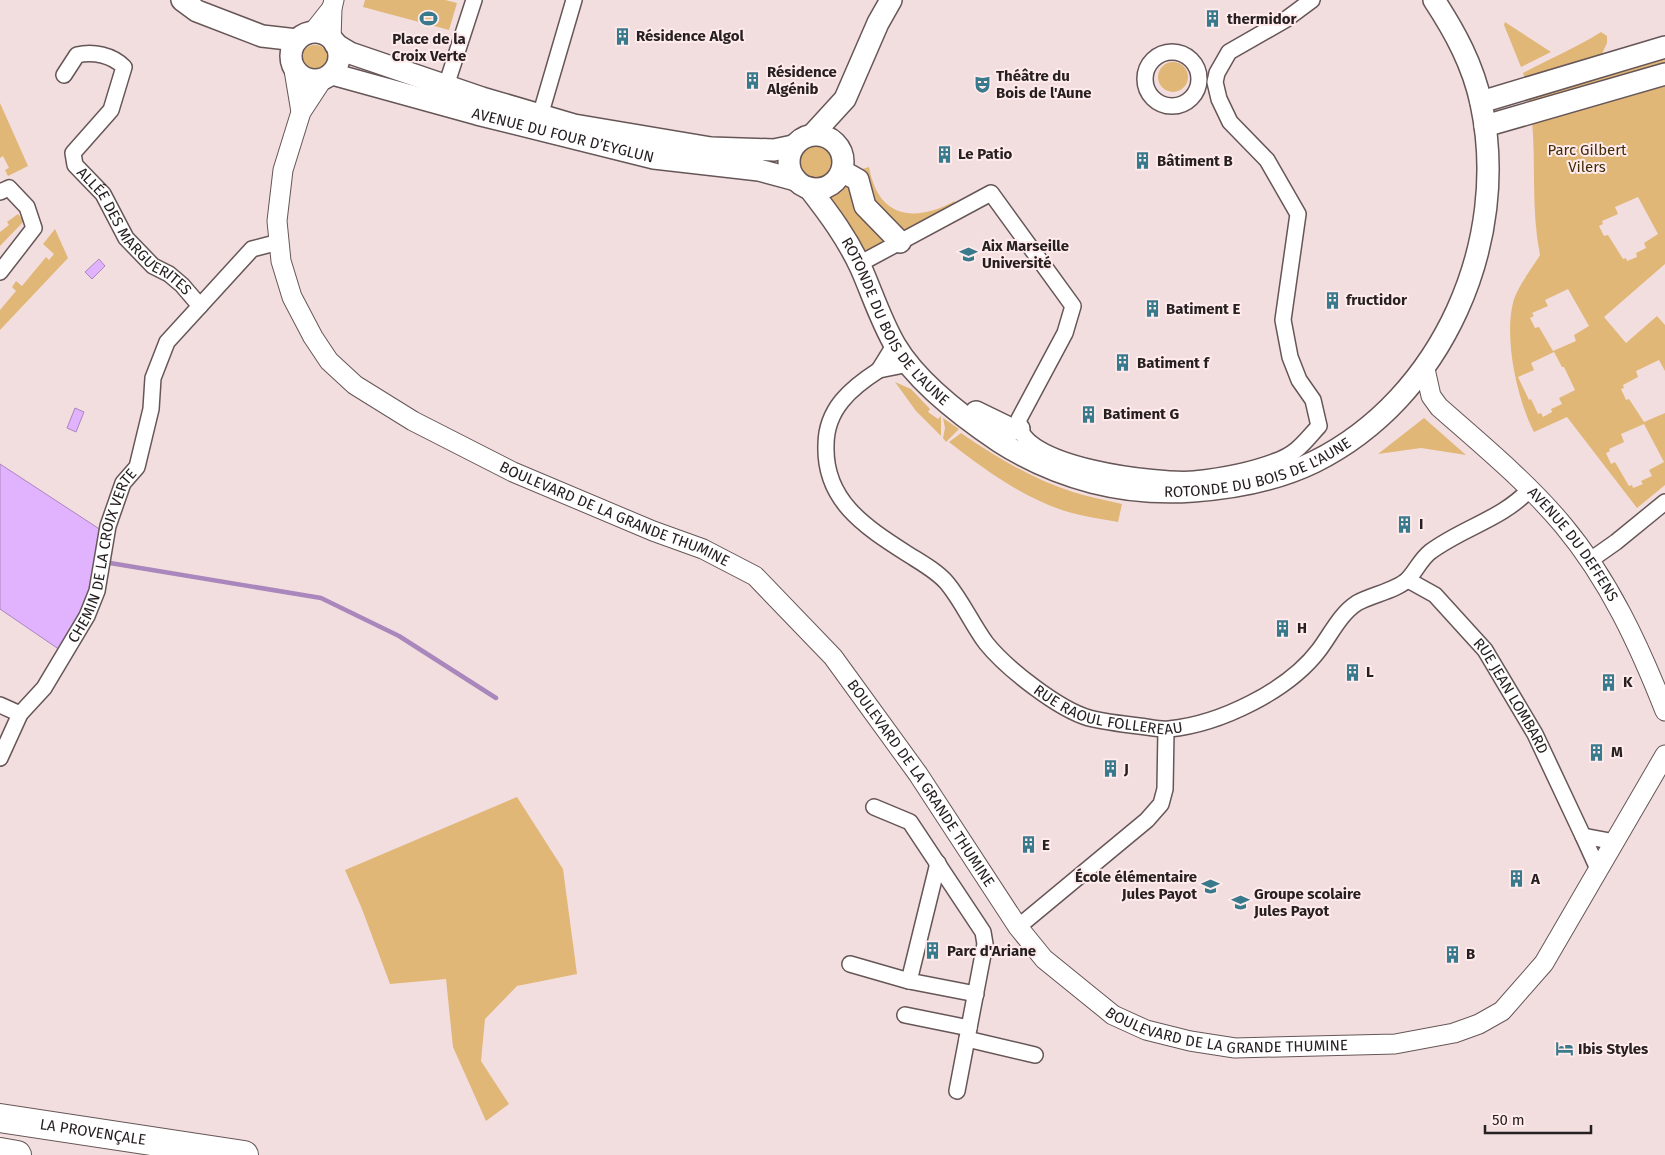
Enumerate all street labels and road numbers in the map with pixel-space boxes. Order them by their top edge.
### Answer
street label: AVENUE DU FOUR D’EYGLUN [470,104,656,167]
street label: ALLÉE DES MARGUERITES [73,163,195,299]
street label: ROTONDE DU BOIS DE L'AUNE [838,234,953,409]
street label: ROTONDE DU BOIS DE L'AUNE [1164,434,1354,501]
street label: BOULEVARD DE LA GRANDE THUMINE [497,458,733,570]
street label: CHEMIN DE LA CROIX VERTE [64,465,140,646]
street label: AVENUE DU DEFFENS [1524,483,1622,605]
street label: RUE JEAN LOMBARD [1470,634,1552,757]
street label: BOULEVARD DE LA GRANDE THUMINE [843,676,998,890]
street label: RUE RAOUL FOLLEREAU [1030,681,1184,738]
street label: BOULEVARD DE LA GRANDE THUMINE [1101,1003,1348,1057]
street label: LA PROVENÇALE [39,1115,147,1149]

